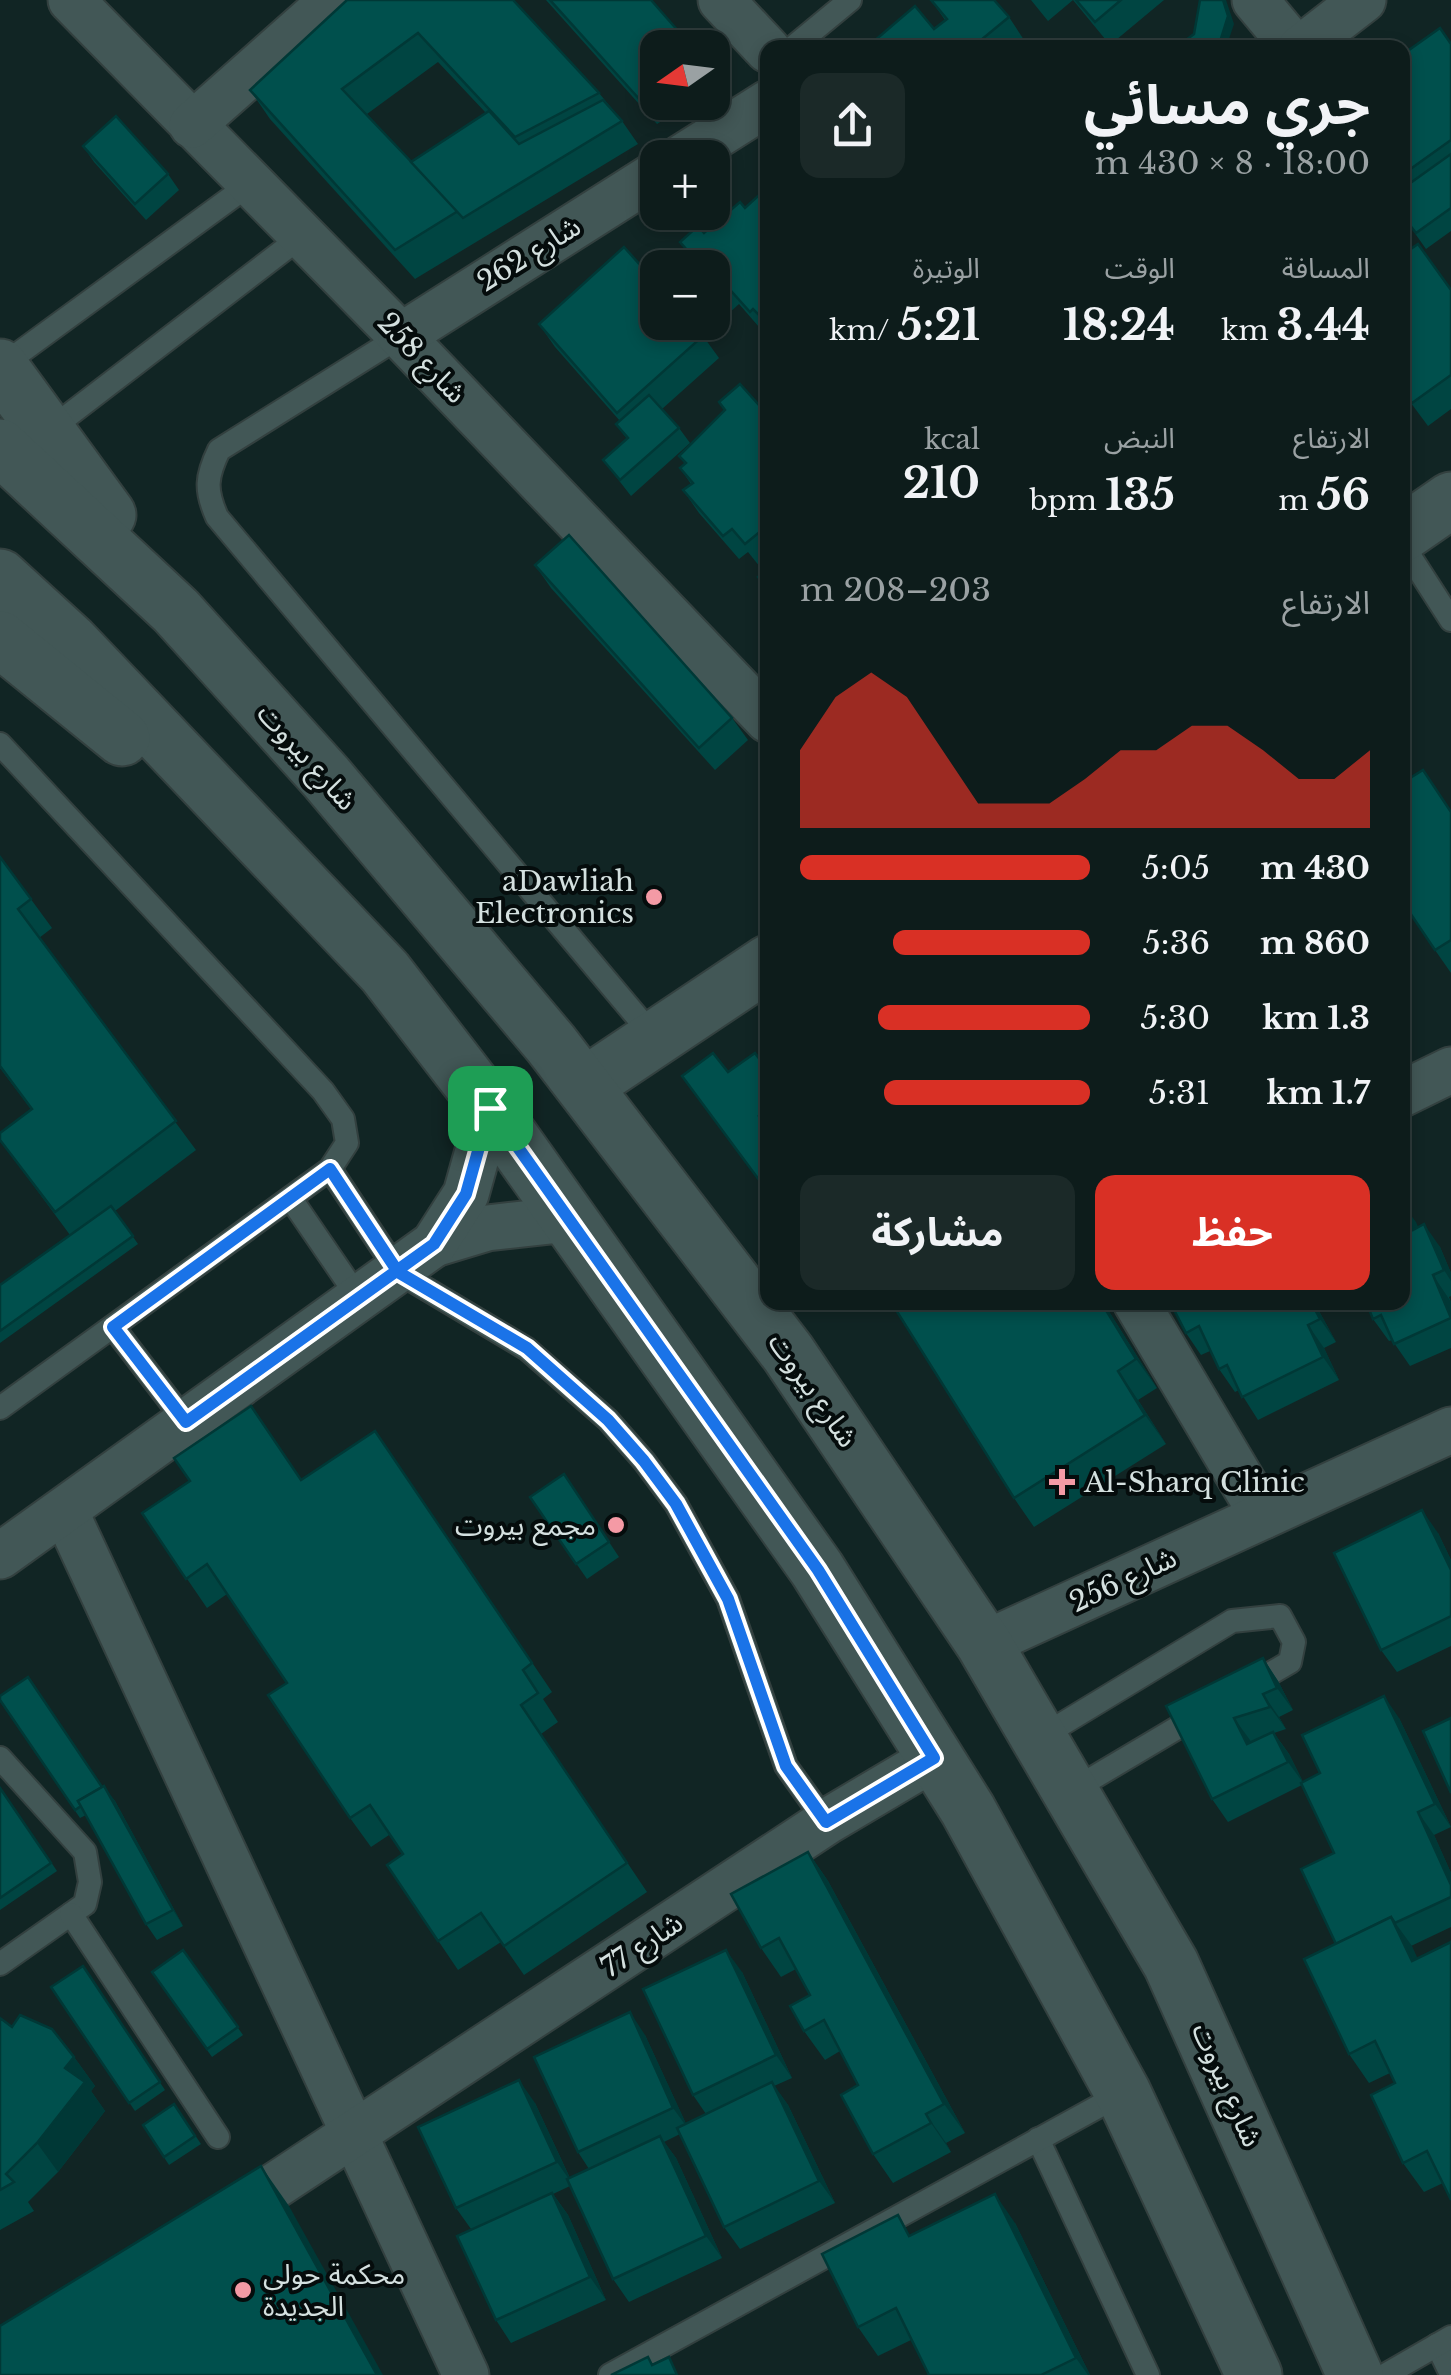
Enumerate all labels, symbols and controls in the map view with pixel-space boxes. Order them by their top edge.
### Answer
north arrow [640,30,730,120]
map controls [640,30,730,340]
text: جري مسائي [1084,71,1370,139]
button: share [800,73,905,178]
button: + [640,140,730,230]
text: 18:00 · 8 × 430 m [1095,143,1370,183]
street label: شارع 262 [471,209,589,302]
button: − [640,250,730,340]
text: الوتيرة [913,251,980,286]
text: الوقت [1105,251,1175,286]
text: المسافة [1282,251,1370,286]
text: 5:21 [897,299,980,351]
text: 18:24 [1063,299,1175,351]
text: 3.44 [1277,299,1370,351]
street label: شارع 258 [368,305,474,413]
text: /km [829,313,897,348]
text: km [1221,313,1277,348]
text: النبض [1104,421,1175,456]
text: الارتفاع [1293,421,1370,456]
text: kcal [924,422,980,457]
text: 210 [903,457,980,509]
text: 135 [1105,469,1175,521]
text: 56 [1317,469,1370,521]
text: bpm [1030,483,1105,518]
text: m [1279,483,1317,518]
text: 203–208 m [800,570,991,610]
text: الارتفاع [1282,583,1370,623]
street label: شارع بيروت [248,696,364,820]
text: 5:05 [1142,848,1210,888]
text: 430 m [1260,848,1370,888]
place label: aDawliah Electronics [475,864,634,931]
marker: aDawliah Electronics [643,886,665,908]
text: 5:36 [1142,923,1210,963]
text: 860 m [1260,923,1370,963]
text: 5:30 [1140,998,1210,1038]
text: 1.3 km [1262,998,1370,1038]
pin [448,1066,533,1151]
text: 5:31 [1149,1073,1210,1113]
text: 1.7 km [1266,1073,1370,1113]
icon: arrive [463,1081,518,1136]
button: مشاركة [800,1175,1075,1290]
button: حفظ [1095,1175,1370,1290]
street label: شارع بيروت [758,1326,865,1456]
place label: Al-Sharq Clinic [1083,1465,1305,1500]
marker: Al-Sharq Clinic [1049,1469,1075,1495]
place label: مجمع بيروت [455,1508,596,1546]
marker: مجمع بيروت [605,1514,627,1536]
street label: شارع 256 [1064,1540,1183,1623]
street label: شارع 77 [595,1905,691,1987]
street label: شارع بيروت [1181,2018,1270,2154]
place label: محكمة حولى الجديدة [263,2257,405,2324]
marker: محكمة حولى الجديدة [232,2279,254,2301]

